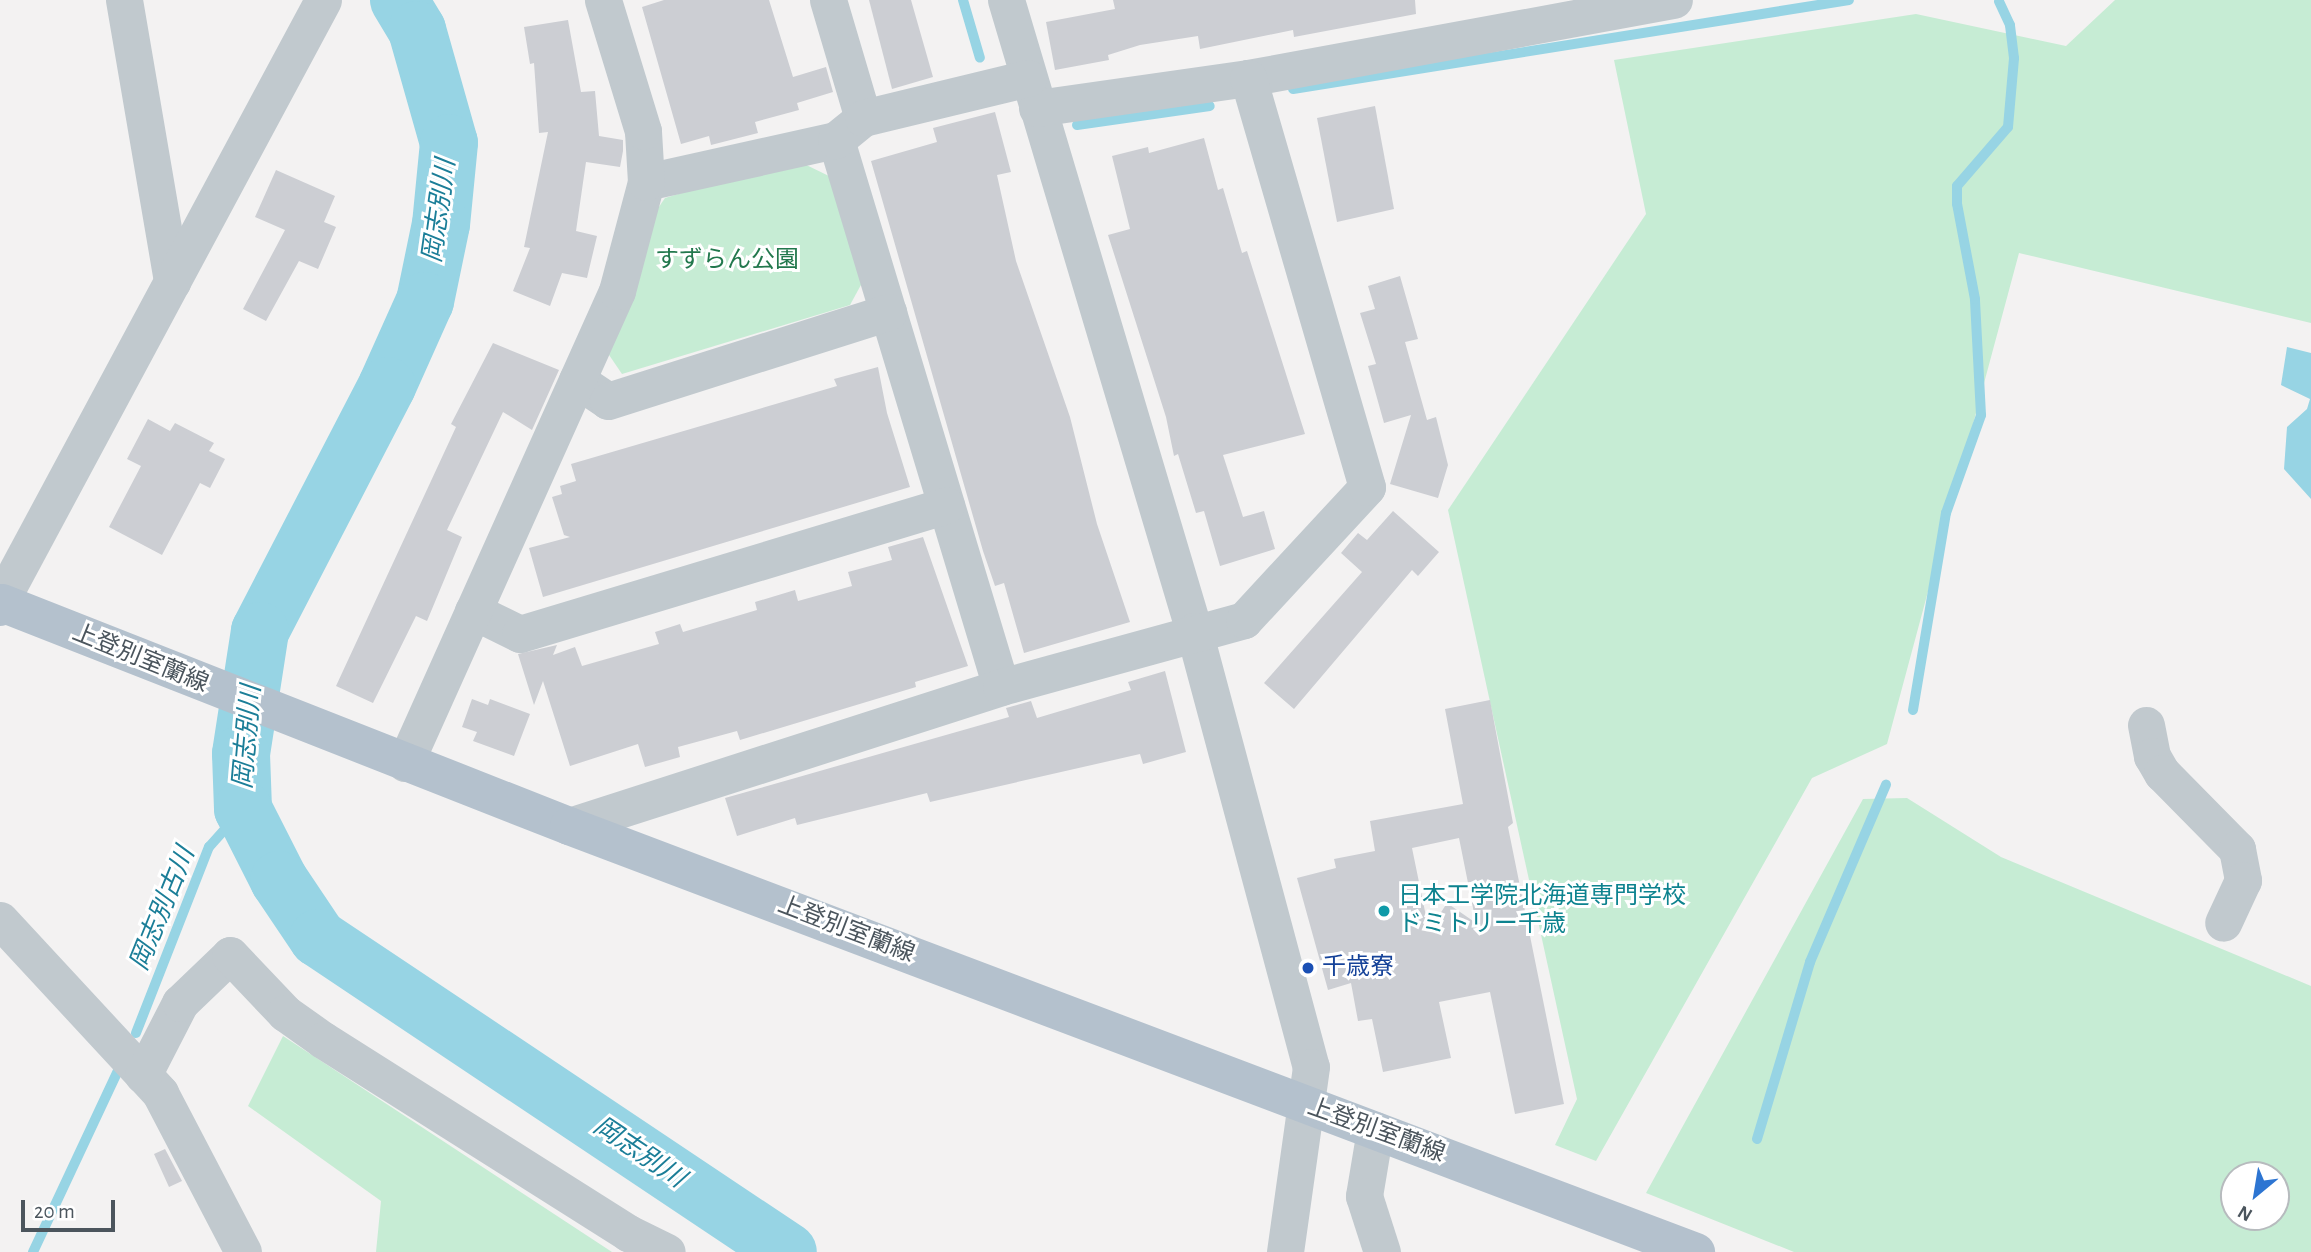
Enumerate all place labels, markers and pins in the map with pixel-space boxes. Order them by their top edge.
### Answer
place label: 日本工学院北海道専門学校 ドミトリー千歳 [1398,883,1686,939]
marker: 日本工学院北海道専門学校 ドミトリー千歳 [1376,903,1392,919]
place label: 千歳寮 [1322,954,1394,982]
marker: 千歳寮 [1300,960,1316,976]

